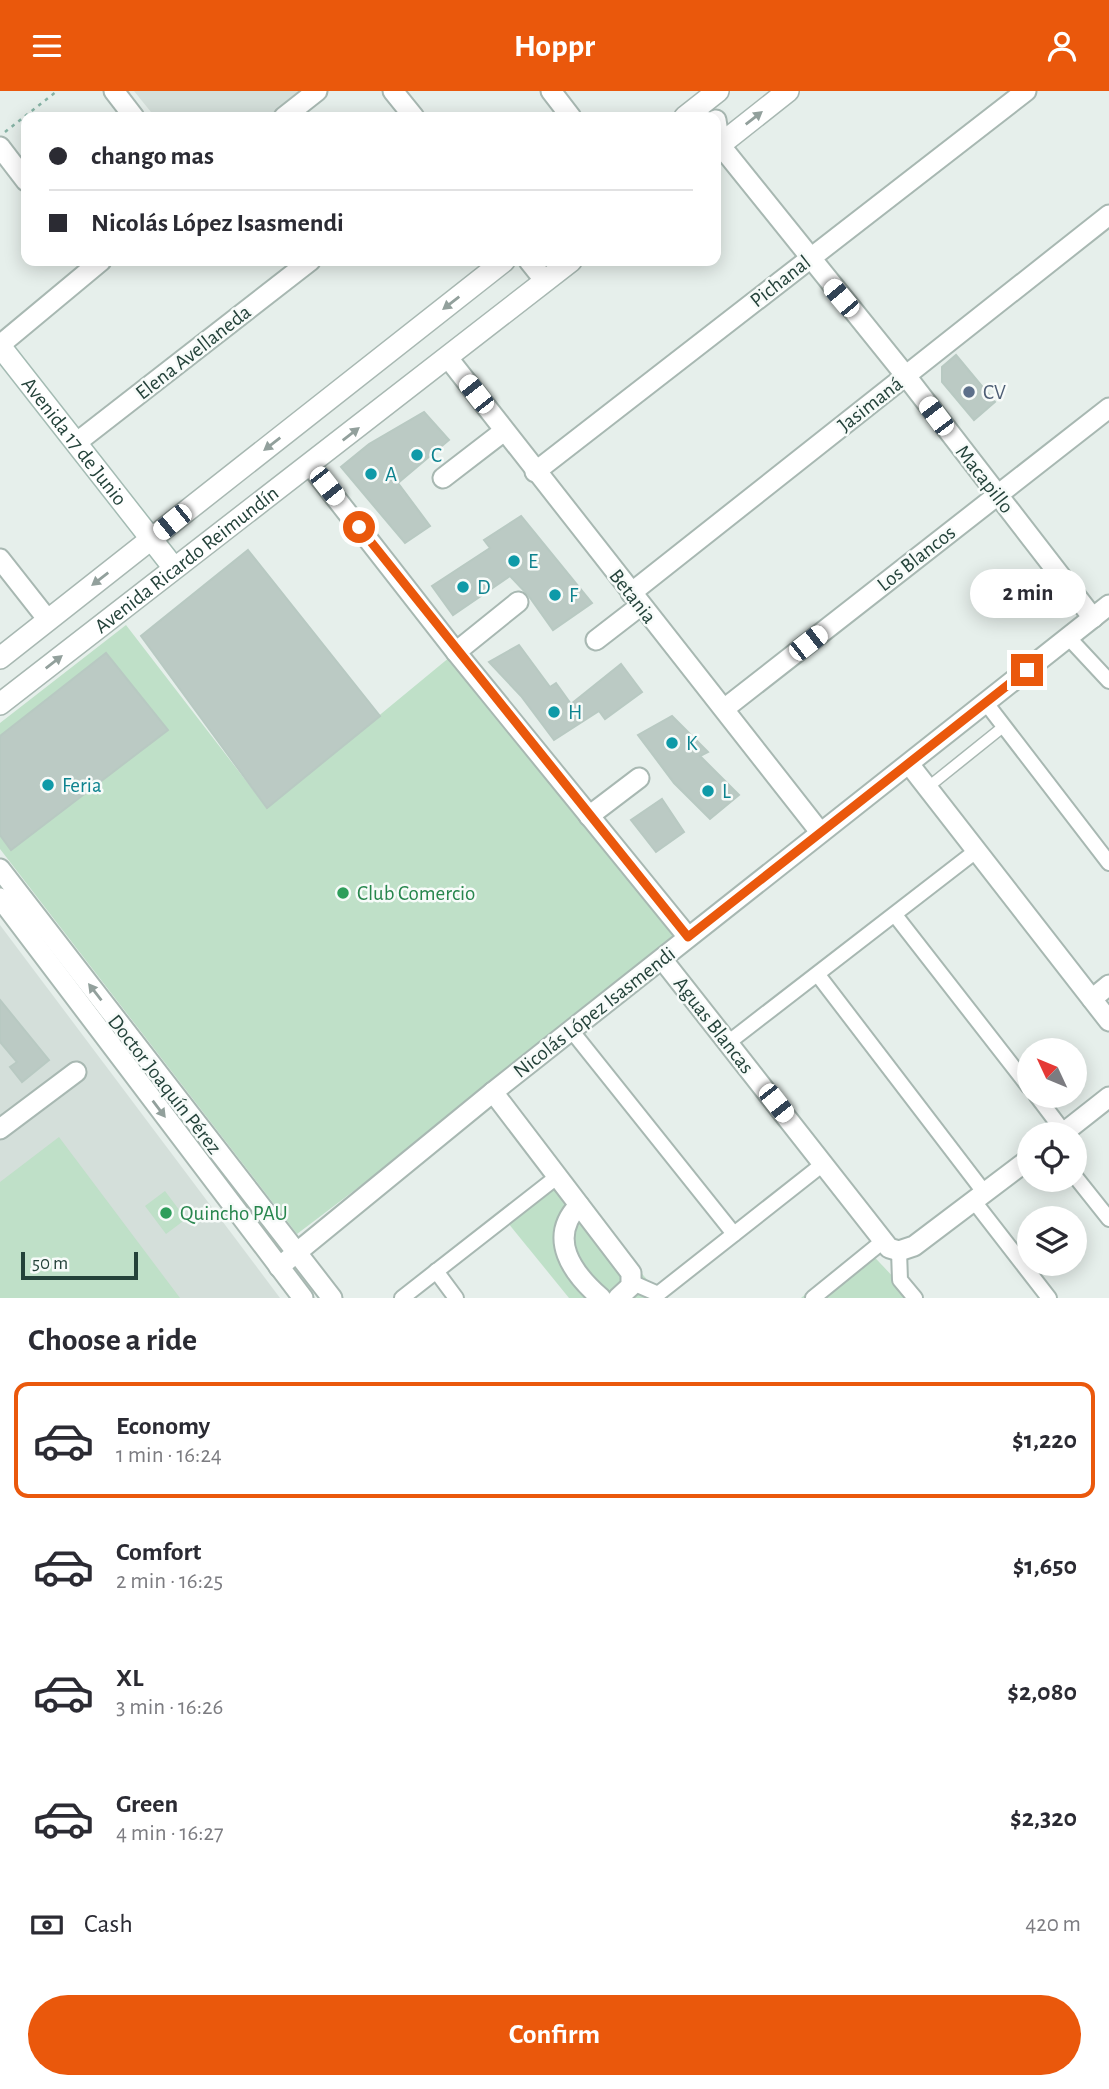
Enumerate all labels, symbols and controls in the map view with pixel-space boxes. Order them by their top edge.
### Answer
icon: menu [28,27,66,65]
icon: person [1043,27,1081,65]
text: Hoppr [514,30,595,62]
one-way arrow [745,111,763,125]
text: chango mas [91,143,214,169]
text: Nicolás López Isasmendi [91,210,344,236]
street label: Pichanal [746,251,814,311]
car [820,275,863,321]
one-way arrow [442,295,459,310]
street label: Elena Avellaneda [132,301,255,404]
car [455,371,498,417]
street label: Avenida 17 de Junio [18,373,131,510]
street label: Jasimaná [834,373,907,436]
place label: CV [983,382,1006,403]
marker: CV [961,384,977,400]
car [915,393,958,439]
one-way arrow [341,426,359,441]
one-way arrow [263,436,281,451]
street label: Macapillo [952,441,1018,517]
place label: C [431,445,442,466]
marker: C [409,447,425,463]
car [306,463,349,509]
place label: A [385,464,397,485]
marker: A [363,466,379,482]
street label: Avenida Ricardo Reimundín [91,482,283,637]
car [150,501,195,543]
route start [343,511,375,543]
street label: Los Blancos [873,522,959,595]
place label: E [528,551,538,572]
marker: E [506,553,522,569]
street label: Betania [605,565,660,628]
callout: 2 min [969,568,1085,617]
one-way arrow [91,572,109,587]
place label: D [477,577,491,598]
marker: D [455,579,471,595]
text: 2 min [1002,582,1054,605]
place label: F [569,585,579,606]
marker: F [547,587,563,603]
car [785,622,832,664]
route end [1011,654,1043,686]
one-way arrow [45,656,63,670]
place label: H [568,702,582,723]
marker: H [546,704,562,720]
place label: K [686,733,698,754]
marker: K [664,735,680,751]
place label: Feria [62,775,102,796]
marker: Feria [40,777,56,793]
place label: L [722,781,731,802]
marker: L [700,783,716,799]
place label: Club Comercio [357,883,475,904]
marker: Club Comercio [335,885,351,901]
street label: Nicolás López Isasmendi [509,943,679,1082]
street label: Aguas Blancas [670,973,758,1078]
one-way arrow [88,984,103,1002]
street label: Doctor Joaquín Pérez [104,1011,225,1158]
north arrow [1017,1038,1087,1108]
map controls [1017,1038,1087,1276]
car [755,1080,798,1126]
one-way arrow [152,1100,166,1118]
button: locate [1017,1122,1087,1192]
place label: Quincho PAU [180,1203,288,1224]
marker: Quincho PAU [158,1205,174,1221]
button: layers [1017,1206,1087,1276]
scale bar [21,1249,138,1281]
text: 50 m [32,1254,68,1273]
text: Choose a ride [28,1324,197,1356]
icon: car [32,1409,95,1472]
text: Economy [116,1413,210,1439]
text: $1,220 [1012,1427,1077,1453]
text: 1 min · 16:24 [116,1444,222,1467]
icon: car [32,1535,95,1598]
text: Comfort [116,1539,201,1565]
text: $1,650 [1013,1553,1077,1579]
text: 2 min · 16:25 [116,1570,223,1593]
icon: car [32,1661,95,1724]
text: XL [116,1665,143,1691]
text: $2,080 [1007,1679,1077,1705]
text: 3 min · 16:26 [116,1696,223,1719]
icon: car [32,1787,95,1850]
text: Green [116,1791,178,1817]
text: $2,320 [1010,1805,1077,1831]
text: 4 min · 16:27 [116,1822,224,1845]
icon: cash [28,1906,66,1944]
text: Cash [84,1911,133,1937]
text: 420 m [1025,1913,1081,1936]
button: Confirm [28,1995,1081,2075]

